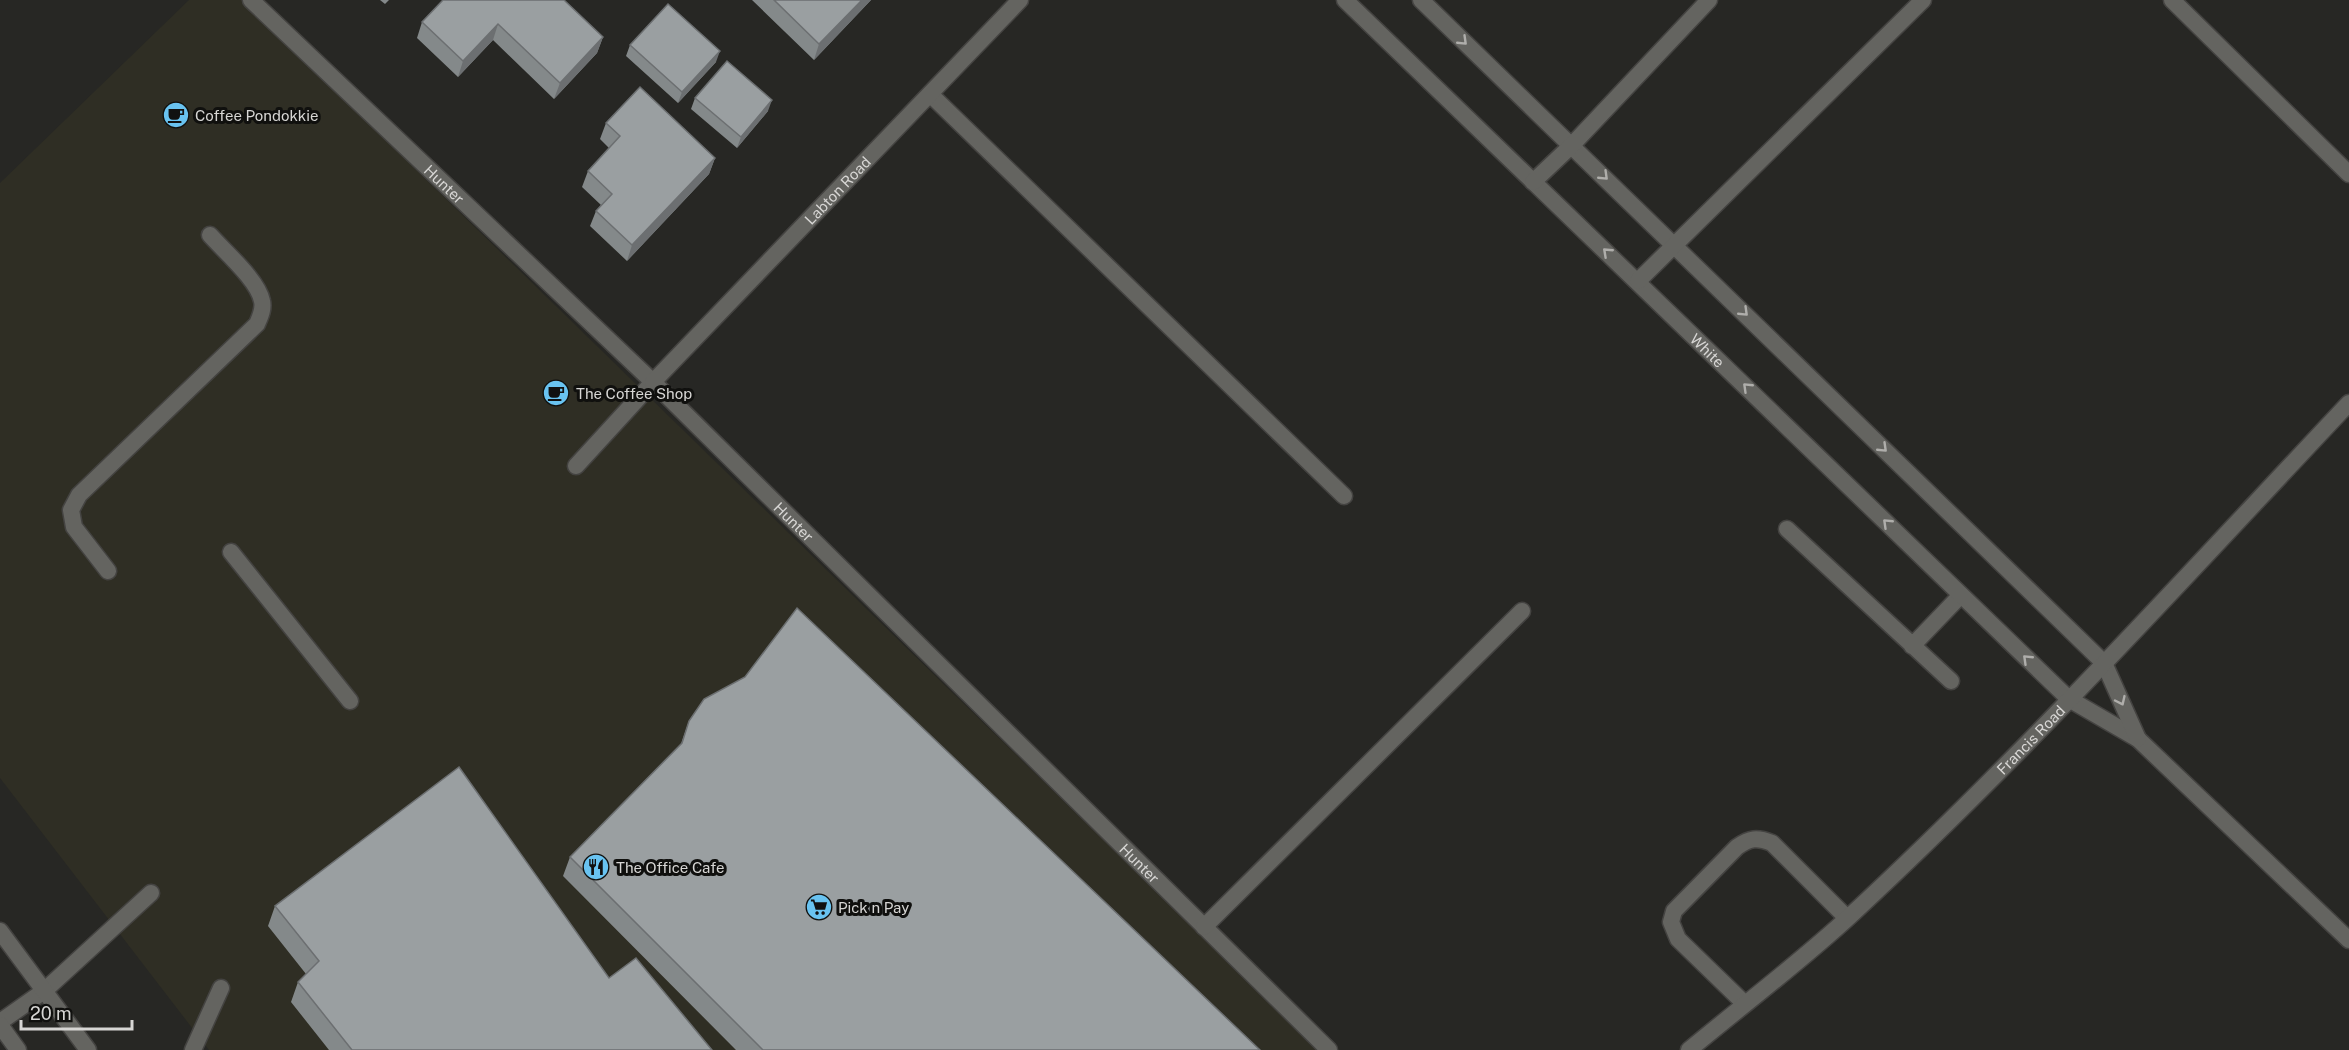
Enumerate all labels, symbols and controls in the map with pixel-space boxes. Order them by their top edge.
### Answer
one-way arrow [1456,33,1467,44]
cafe icon: Coffee Pondokkie [161,100,191,130]
place label: Coffee Pondokkie [195,107,318,124]
street label: Labton Road [801,153,874,228]
street label: Hunter [421,161,468,207]
one-way arrow [1597,169,1607,180]
one-way arrow [1603,248,1614,259]
one-way arrow [1736,304,1747,315]
street label: White [1687,330,1728,370]
cafe icon: The Coffee Shop [541,378,571,408]
one-way arrow [1744,384,1755,395]
place label: The Coffee Shop [576,385,692,402]
one-way arrow [1877,441,1887,452]
street label: Hunter [771,498,818,545]
one-way arrow [1884,519,1894,530]
one-way arrow [2024,655,2035,666]
one-way arrow [2114,695,2126,706]
street label: Francis Road [1993,701,2068,778]
street label: Hunter [1117,840,1163,886]
restaurant icon: The Office Cafe [581,852,611,882]
place label: The Office Cafe [616,859,725,876]
supermarket icon: Pick n Pay [804,892,834,922]
place label: Pick n Pay [838,899,909,916]
scale bar [21,993,132,1031]
text: 20 m [30,1003,72,1024]

